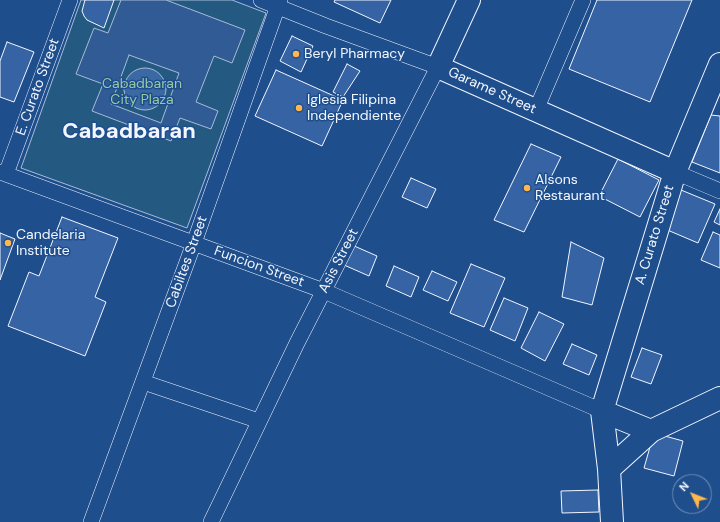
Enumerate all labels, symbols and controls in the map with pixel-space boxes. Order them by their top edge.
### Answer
street label: E. Curato Street [13,36,63,138]
place label: Beryl Pharmacy [304,46,405,62]
marker: Beryl Pharmacy [291,49,301,59]
street label: Garame Street [445,64,539,118]
park label: Cabadbaran City Plaza [102,76,182,108]
place label: Iglesia Filipina Independiente [307,92,401,124]
marker: Iglesia Filipina Independiente [294,103,304,113]
district label: Cabadbaran [62,119,196,145]
place label: Alsons Restaurant [535,172,605,204]
marker: Alsons Restaurant [522,183,532,193]
street label: A. Curato Street [632,183,678,287]
street label: Cabiltes Street [163,214,211,310]
street label: Asis Street [316,226,362,296]
place label: Candelaria Institute [16,227,85,260]
marker: Candelaria Institute [3,238,13,248]
street label: Funcion Street [212,243,306,291]
north arrow [672,474,712,514]
text: N [676,479,692,494]

